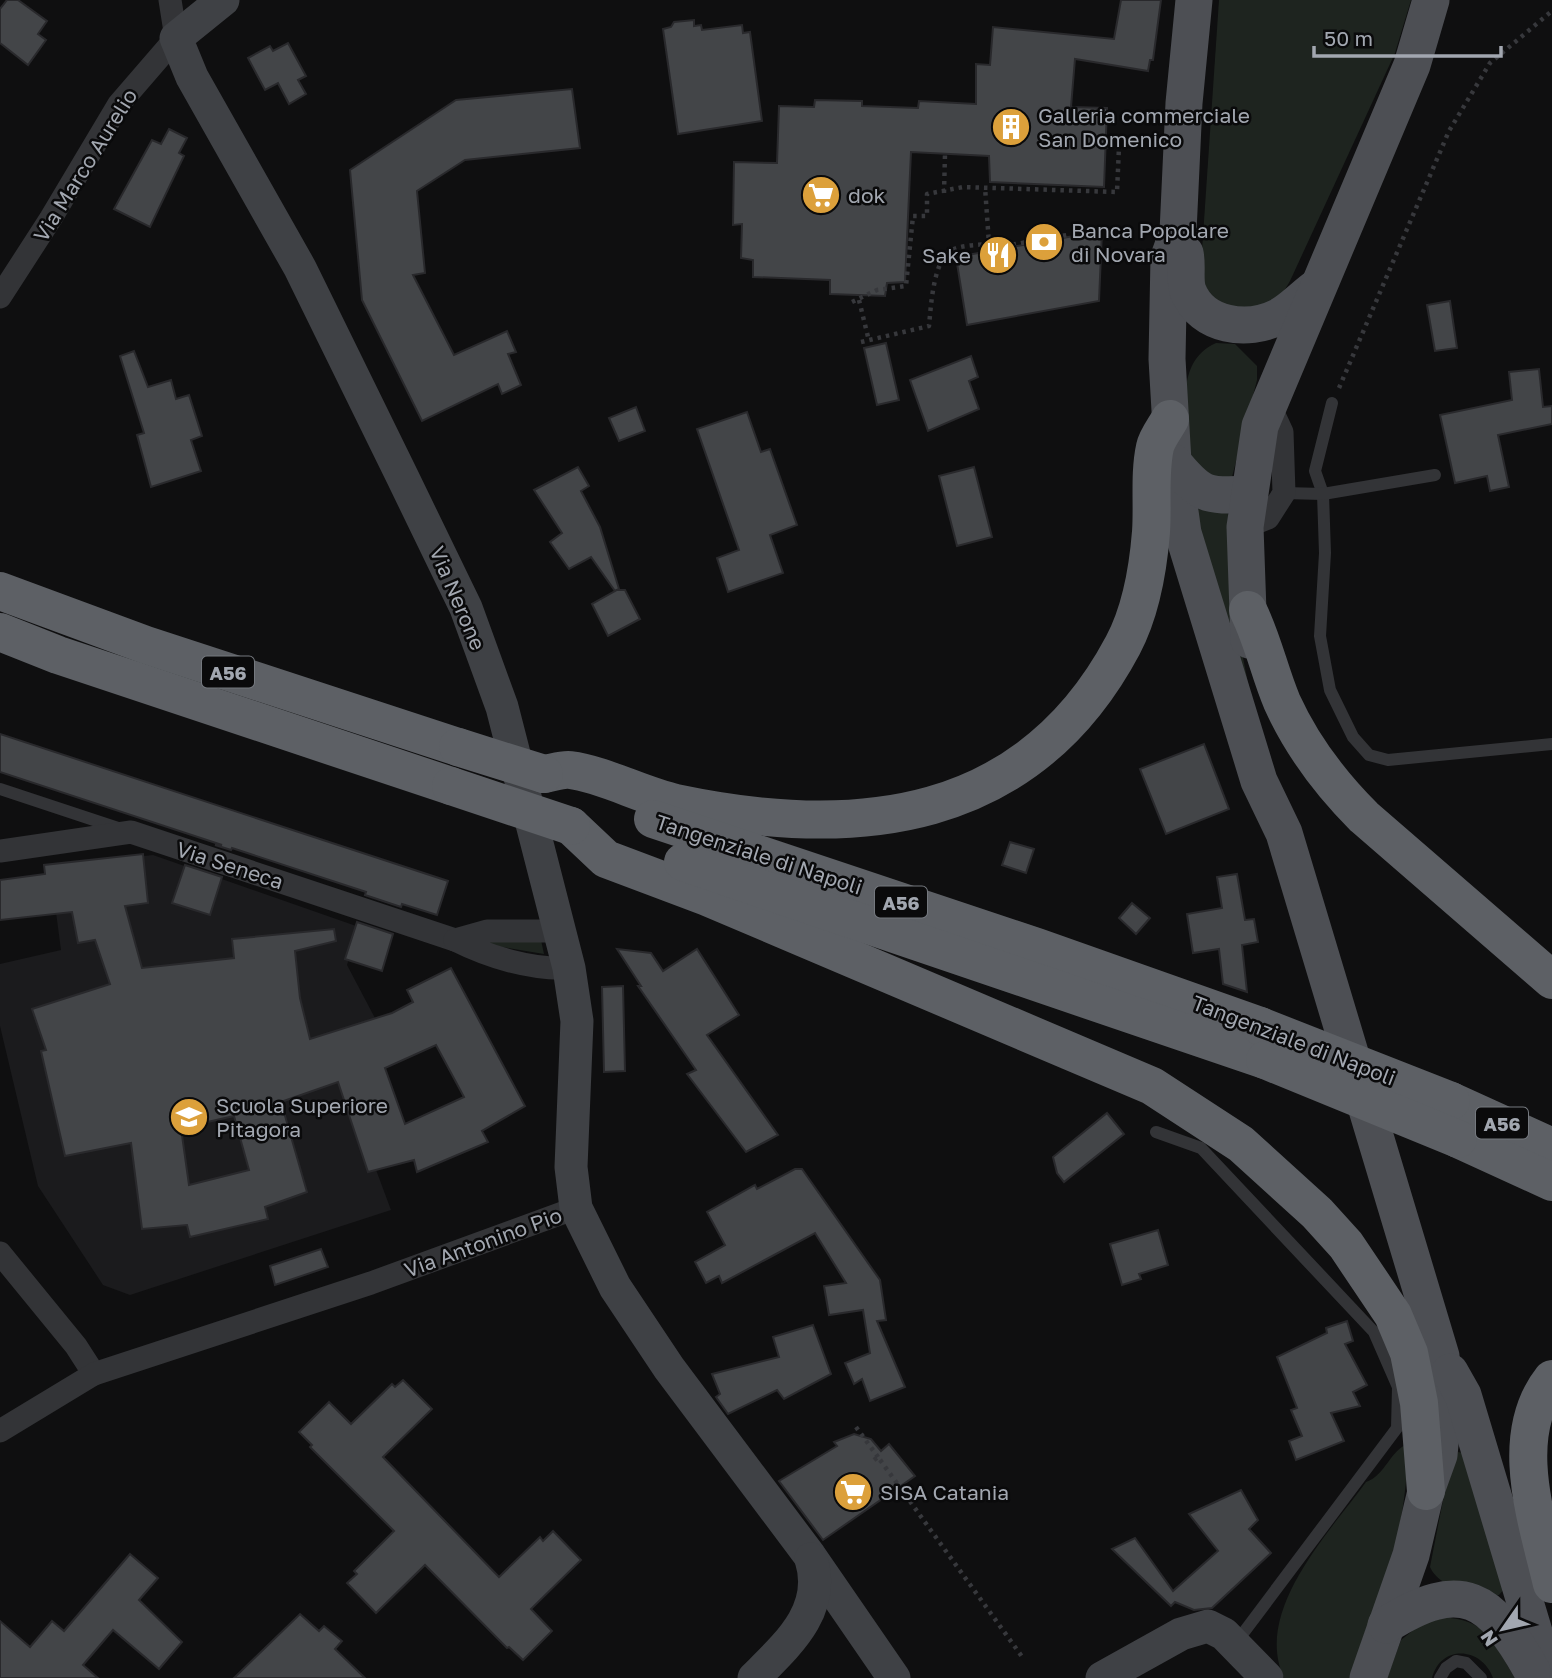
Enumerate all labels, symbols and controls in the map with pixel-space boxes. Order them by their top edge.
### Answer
scale bar [1314,14,1501,58]
text: 50 m [1324,25,1373,51]
street label: Via Marco Aurelio [27,84,143,246]
place label: Galleria commerciale San Domenico [1038,102,1250,152]
building icon: Galleria commerciale San Domenico [990,106,1032,148]
supermarket icon: dok [800,174,842,216]
place label: dok [848,182,886,208]
place label: Banca Popolare di Novara [1071,217,1229,267]
bank icon: Banca Popolare di Novara [1023,221,1065,263]
restaurant icon: Sake [977,234,1019,276]
place label: Sake [922,242,971,268]
street label: Via Nerone [424,542,492,654]
road number: A56 [202,656,254,688]
street label: Tangenziale di Napoli [652,808,866,900]
street label: Via Seneca [173,836,287,894]
road number: A56 [875,887,927,918]
street label: Tangenziale di Napoli [1189,989,1399,1091]
place label: Scuola Superiore Pitagora [216,1092,388,1142]
school or university icon: Scuola Superiore Pitagora [168,1096,210,1138]
road number: A56 [1476,1107,1528,1138]
street label: Via Antonino Pio [401,1201,565,1283]
supermarket icon: SISA Catania [832,1471,874,1513]
place label: SISA Catania [880,1479,1009,1505]
north arrow [1468,1594,1538,1664]
text: N [1475,1626,1502,1651]

